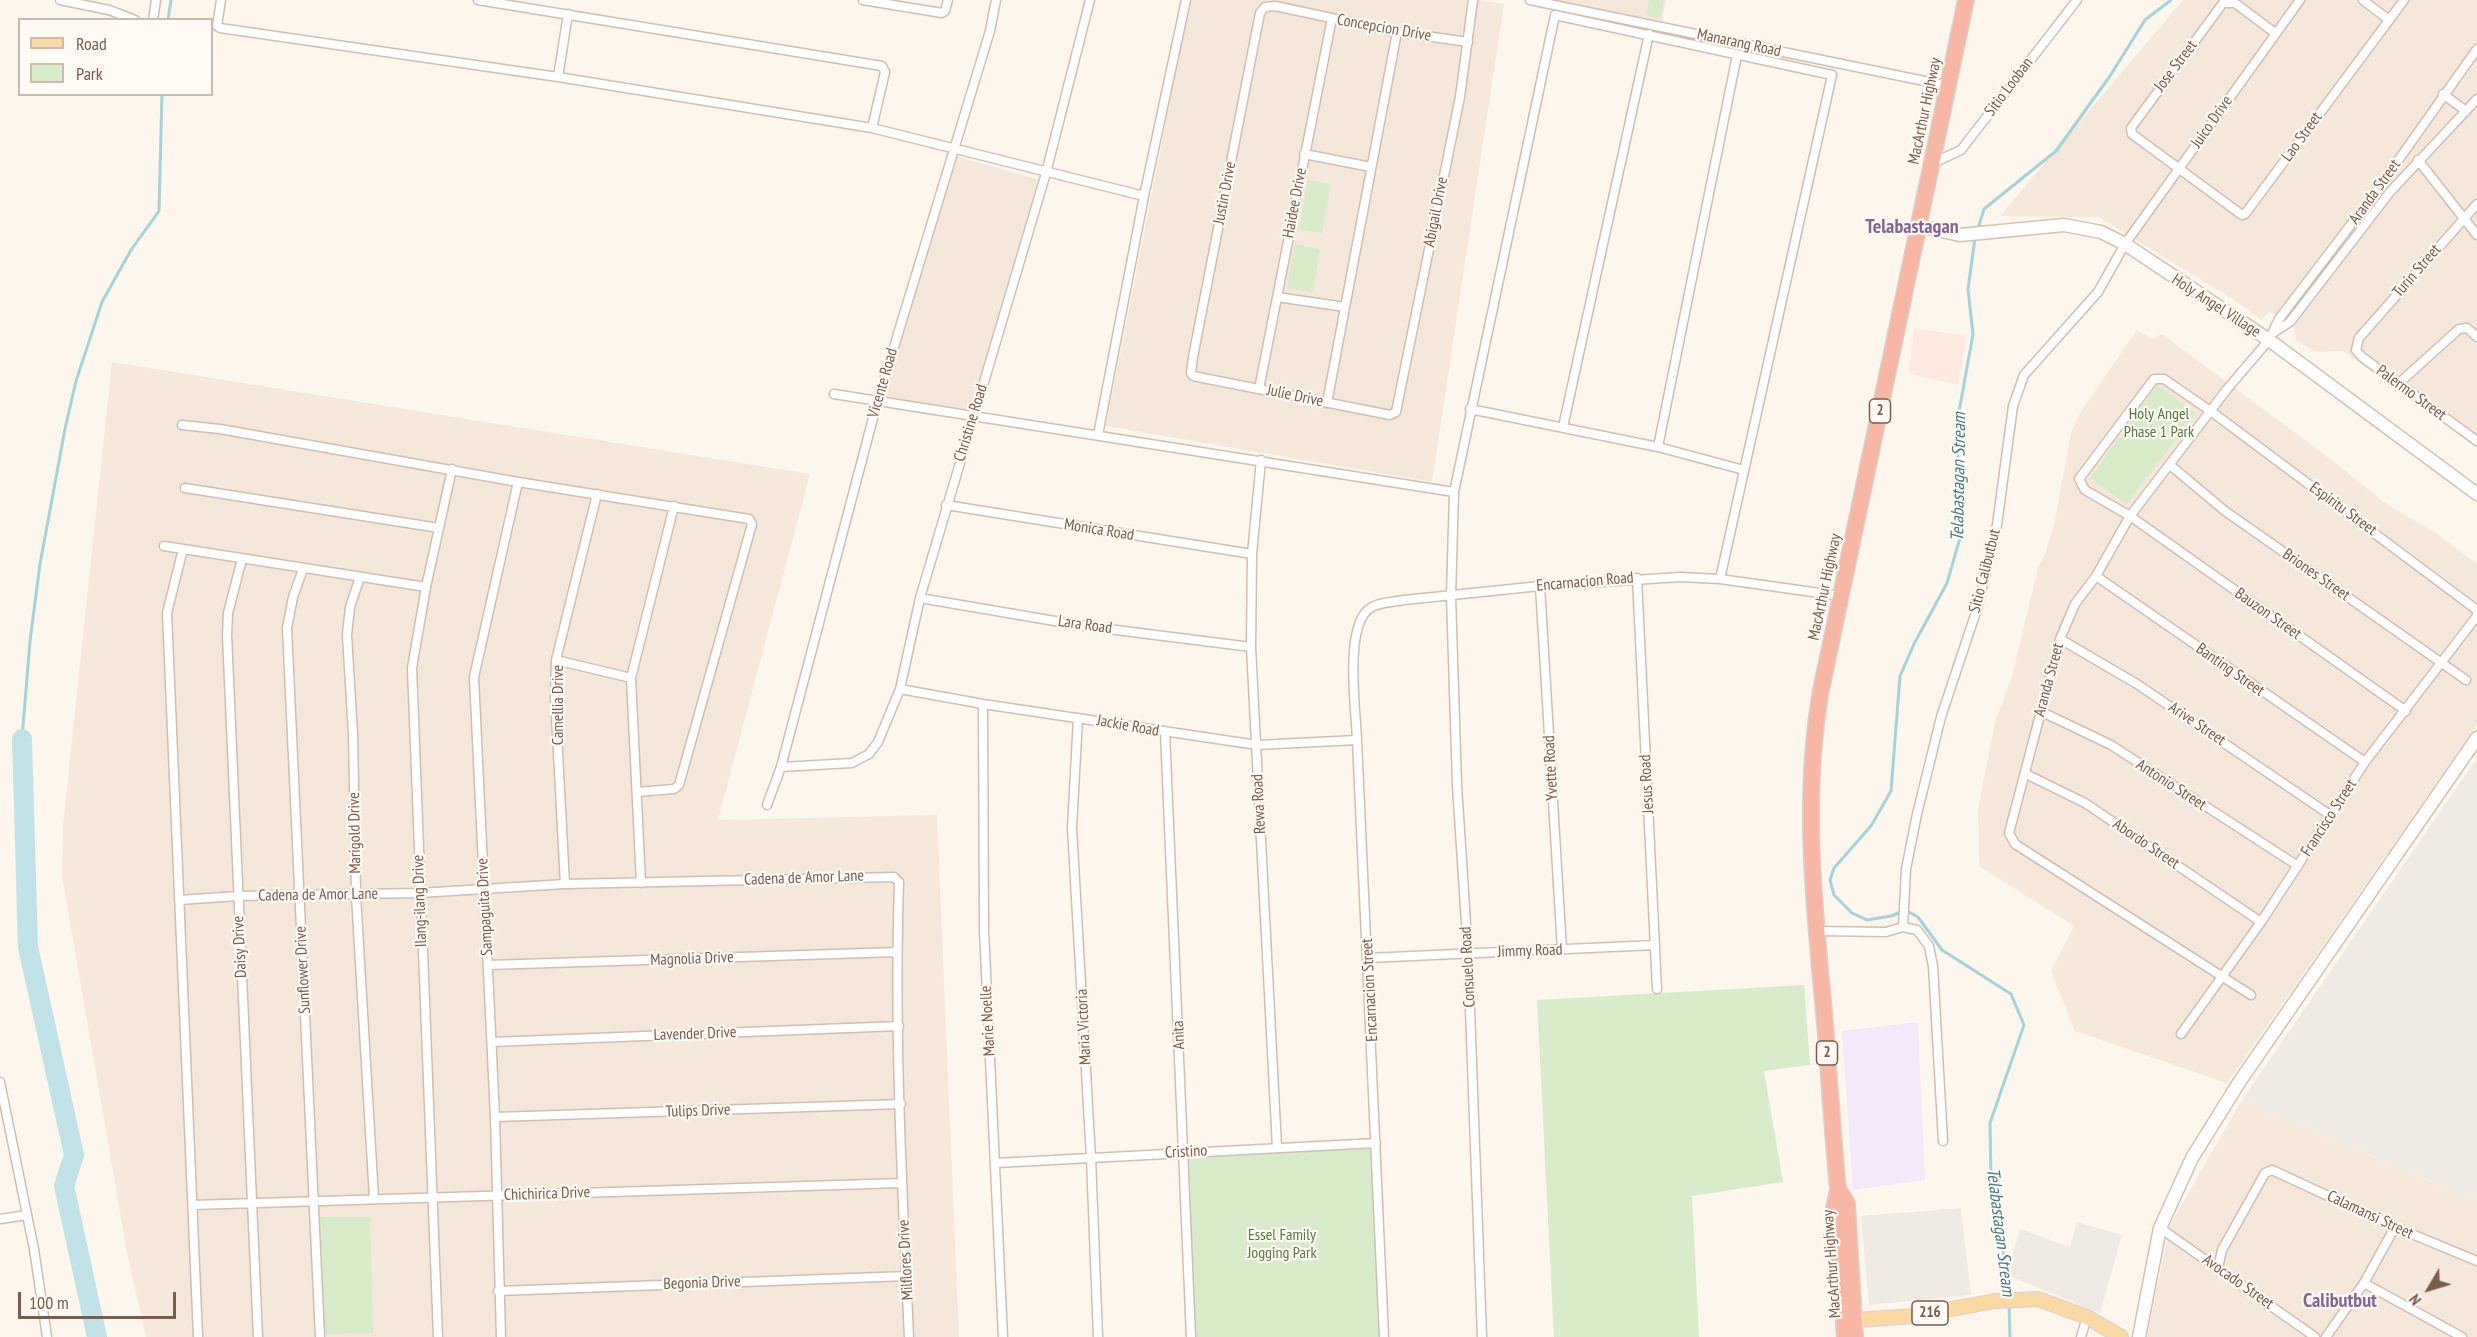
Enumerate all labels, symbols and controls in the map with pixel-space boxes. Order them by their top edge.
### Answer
street label: Concepcion Drive [1335,10,1433,46]
legend [18,18,213,96]
street label: Manarang Road [1695,25,1783,61]
text: Road [76,32,107,55]
street label: Jose Street [2150,37,2202,95]
street label: Sitio Looban [1981,54,2037,120]
street label: MacArthur Highway [1904,56,1946,166]
text: Park [76,62,103,85]
street label: Juico Drive [2187,92,2237,152]
street label: Lao Street [2278,109,2326,165]
street label: Aranda Street [2345,156,2405,228]
street label: Justin Drive [1210,160,1240,226]
street label: Haidee Drive [1279,166,1311,240]
street label: Abigail Drive [1420,175,1452,249]
district label: Telabastagan [1865,215,1959,239]
street label: Turin Street [2389,241,2445,301]
street label: Holy Angel Village [2168,270,2264,342]
street label: Vicente Road [864,346,902,420]
street label: Palermo Street [2372,361,2450,425]
street label: Julie Drive [1265,381,1325,411]
street label: Christine Road [950,382,992,464]
road number: 2 [1870,399,1890,423]
park label: Holy Angel Phase 1 Park [2124,404,2194,442]
water label: Telabastagan Stream [1947,412,1971,542]
street label: Espiritu Street [2306,478,2380,540]
street label: Monica Road [1063,515,1135,545]
street label: Sitio Calibutbut [1965,527,2005,615]
street label: MacArthur Highway [1804,532,1846,642]
street label: Briones Street [2279,545,2353,605]
street label: Encarnacion Road [1536,568,1634,596]
street label: Bauzon Street [2231,584,2305,644]
street label: Lara Road [1057,612,1113,638]
street label: Banting Street [2192,639,2268,701]
street label: Aranda Street [2030,641,2068,719]
street label: Camellia Drive [548,665,568,745]
street label: Arive Street [2165,698,2229,750]
street label: Jackie Road [1095,711,1161,741]
street label: Yvette Road [1540,735,1562,801]
street label: Jesus Road [1636,754,1658,814]
street label: Antonio Street [2132,755,2210,815]
street label: Rewa Road [1248,774,1270,834]
street label: Francisco Street [2297,776,2361,860]
street label: Marigold Drive [345,792,365,874]
street label: Abordo Street [2109,815,2183,873]
street label: Ilang-ilang Drive [409,854,431,948]
street label: Sampaguita Drive [473,858,497,956]
street label: Cadena de Amor Lane [744,866,864,890]
street label: Cadena de Amor Lane [258,884,378,906]
street label: Daisy Drive [229,915,251,979]
street label: Sunflower Drive [291,926,315,1014]
street label: Consuelo Road [1456,926,1480,1008]
street label: Encarnacion Street [1358,938,1382,1042]
street label: Jimmy Road [1497,940,1563,962]
street label: Magnolia Drive [650,948,734,970]
street label: Marie Noelle [977,985,999,1057]
street label: Maria Victoria [1072,988,1096,1066]
street label: Anita [1169,1020,1189,1050]
street label: Lavender Drive [653,1023,737,1045]
road number: 2 [1816,1041,1838,1065]
street label: Tulips Drive [665,1100,731,1122]
street label: Cristino [1164,1141,1208,1163]
water label: Telabastagan Stream [1981,1167,2019,1297]
street label: Chichirica Drive [503,1183,591,1205]
street label: Calamansi Street [2324,1187,2416,1243]
street label: MacArthur Highway [1819,1209,1845,1319]
street label: Milflores Drive [894,1219,918,1301]
park label: Essel Family Jogging Park [1247,1225,1317,1263]
street label: Avocado Street [2199,1250,2277,1314]
north arrow [2399,1259,2459,1319]
street label: Begonia Drive [663,1272,741,1294]
scale bar [21,1280,178,1318]
district label: Calibutbut [2303,1289,2377,1313]
text: 100 m [29,1291,69,1314]
text: N [2404,1291,2425,1310]
road number: 216 [1912,1301,1948,1325]

